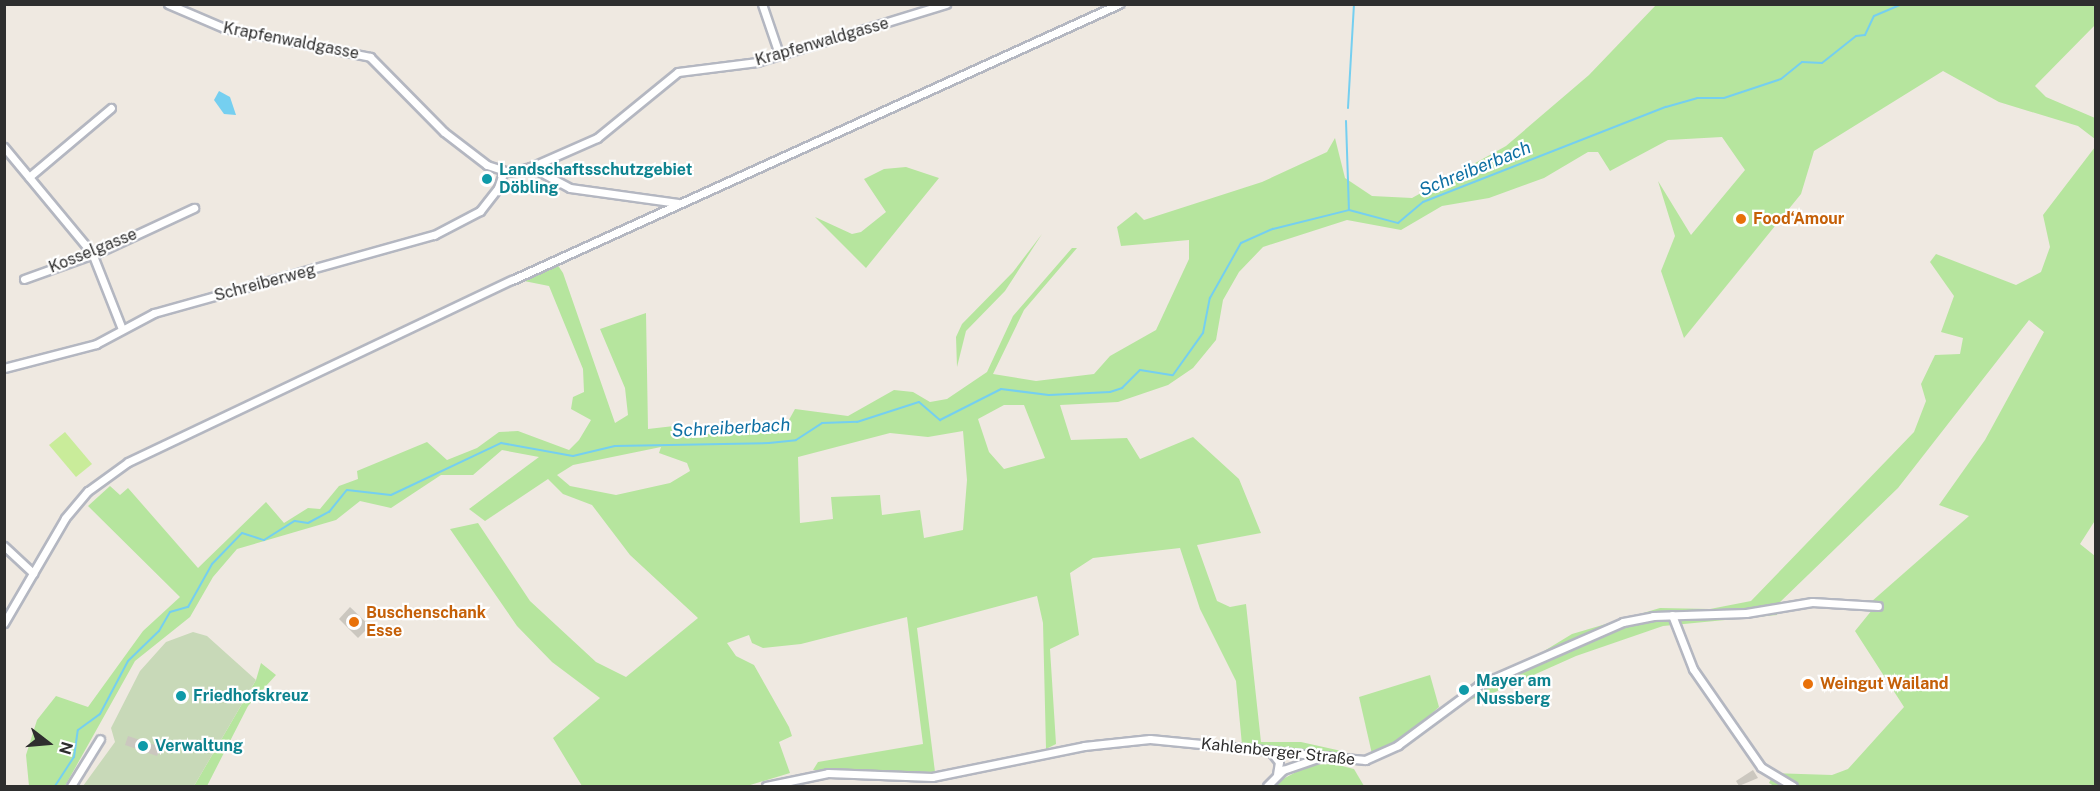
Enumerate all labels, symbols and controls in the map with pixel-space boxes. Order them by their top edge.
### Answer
street label: Krapfenwaldgasse [753,14,891,70]
street label: Krapfenwaldgasse [221,18,361,64]
water label: Schreiberbach [1416,137,1534,201]
place label: Landschaftsschutzgebiet Döbling [499,160,692,198]
marker: Landschaftsschutzgebiet Döbling [480,172,494,186]
place label: Food‘Amour [1753,209,1844,229]
marker: Food‘Amour [1734,212,1748,226]
street label: Kosselgasse [46,225,140,277]
street label: Schreiberweg [212,260,318,306]
water label: Schreiberbach [671,414,791,442]
place label: Buschenschank Esse [366,603,486,641]
marker: Buschenschank Esse [347,615,361,629]
place label: Mayer am Nussberg [1476,671,1551,709]
place label: Weingut Wailand [1820,674,1949,694]
marker: Weingut Wailand [1801,677,1815,691]
marker: Mayer am Nussberg [1457,683,1471,697]
place label: Friedhofskreuz [193,686,308,706]
marker: Friedhofskreuz [174,689,188,703]
north arrow [18,713,78,773]
street label: Kahlenberger Straße [1200,734,1356,770]
place label: Verwaltung [155,736,243,756]
text: N [55,739,77,757]
marker: Verwaltung [136,739,150,753]

